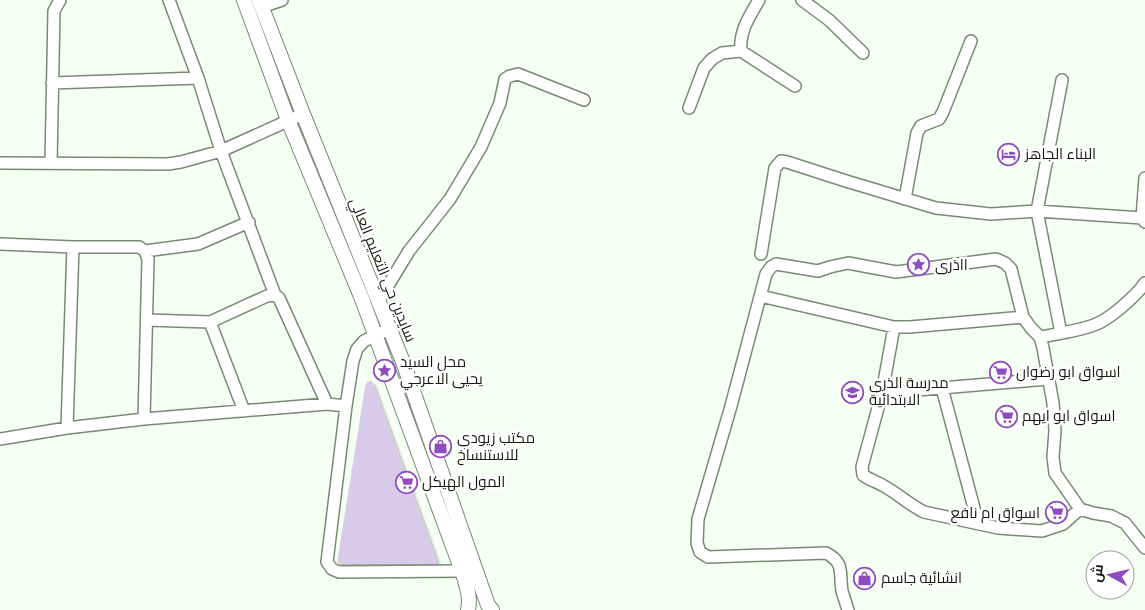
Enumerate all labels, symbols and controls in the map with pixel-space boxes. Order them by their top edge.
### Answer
hotel icon: البناء الجاهز [997,142,1021,166]
place label: البناء الجاهز [1024,145,1096,163]
street label: سايدين حي التعليم العالي [343,195,420,346]
place icon: ااذرى [907,253,931,277]
place label: ااذرى [935,256,968,275]
place label: محل السيد يحيى الاعرجي [400,353,483,391]
place icon: محل السيد يحيى الاعرجي [372,359,396,383]
supermarket icon: اسواق ابو رضوان [988,360,1012,384]
place label: اسواق ابو رضوان [1016,363,1121,382]
place label: مدرسة الذرى الابتدائية [869,374,949,408]
school or university icon: مدرسة الذرى الابتدائية [841,380,865,404]
supermarket icon: اسواق ابو ايهم [994,404,1018,428]
place label: اسواق ابو ايهم [1022,407,1116,426]
place label: مكتب زيودي للاستنساخ [457,429,535,466]
shop icon: مكتب زيودي للاستنساخ [429,435,453,459]
supermarket icon: المول الهيكل [394,470,418,494]
place label: المول الهيكل [422,473,505,492]
supermarket icon: اسواق ام نافع [1044,501,1068,525]
place label: اسواق ام نافع [951,504,1040,524]
north arrow [1085,550,1135,600]
text: ش [1088,563,1107,583]
shop icon: انشائية جاسم [853,566,877,590]
place label: انشائية جاسم [881,569,962,588]

